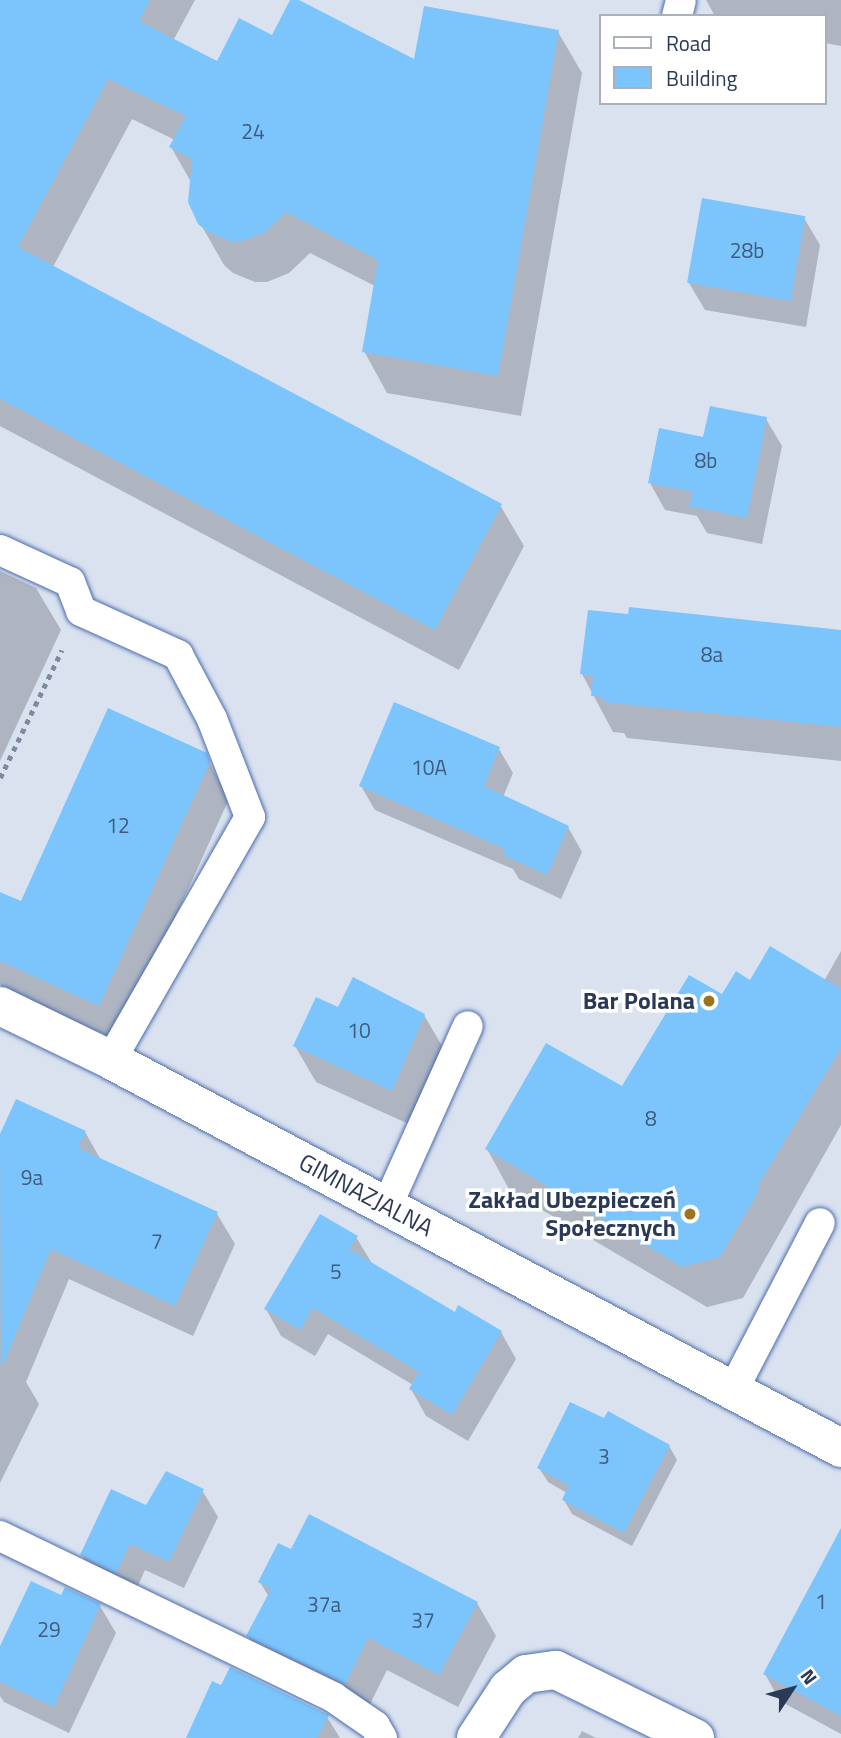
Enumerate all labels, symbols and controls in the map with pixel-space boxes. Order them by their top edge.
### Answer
legend [600,14,827,105]
text: Road [666,27,711,59]
text: Building [666,62,737,94]
house number: 24 [241,118,265,144]
house number: 28b [730,237,764,263]
house number: 8b [695,447,717,473]
house number: 8a [701,641,723,667]
house number: 10A [411,754,447,780]
house number: 12 [106,812,130,838]
place label: Bar Polana [583,987,695,1015]
marker: Bar Polana [701,993,717,1009]
house number: 10 [347,1017,371,1043]
house number: 8 [645,1105,657,1131]
street label: GIMNAZJALNA [294,1148,438,1242]
house number: 9a [21,1164,43,1190]
place label: Zakład Ubezpieczeń Społecznych [468,1186,676,1242]
marker: Zakład Ubezpieczeń Społecznych [682,1206,698,1222]
house number: 7 [151,1228,163,1254]
house number: 5 [330,1258,342,1284]
house number: 3 [598,1443,610,1469]
house number: 1 [815,1588,827,1614]
house number: 37a [307,1591,341,1617]
house number: 37 [411,1607,435,1633]
house number: 29 [37,1616,61,1642]
north arrow [757,1654,827,1724]
text: N [794,1663,825,1690]

